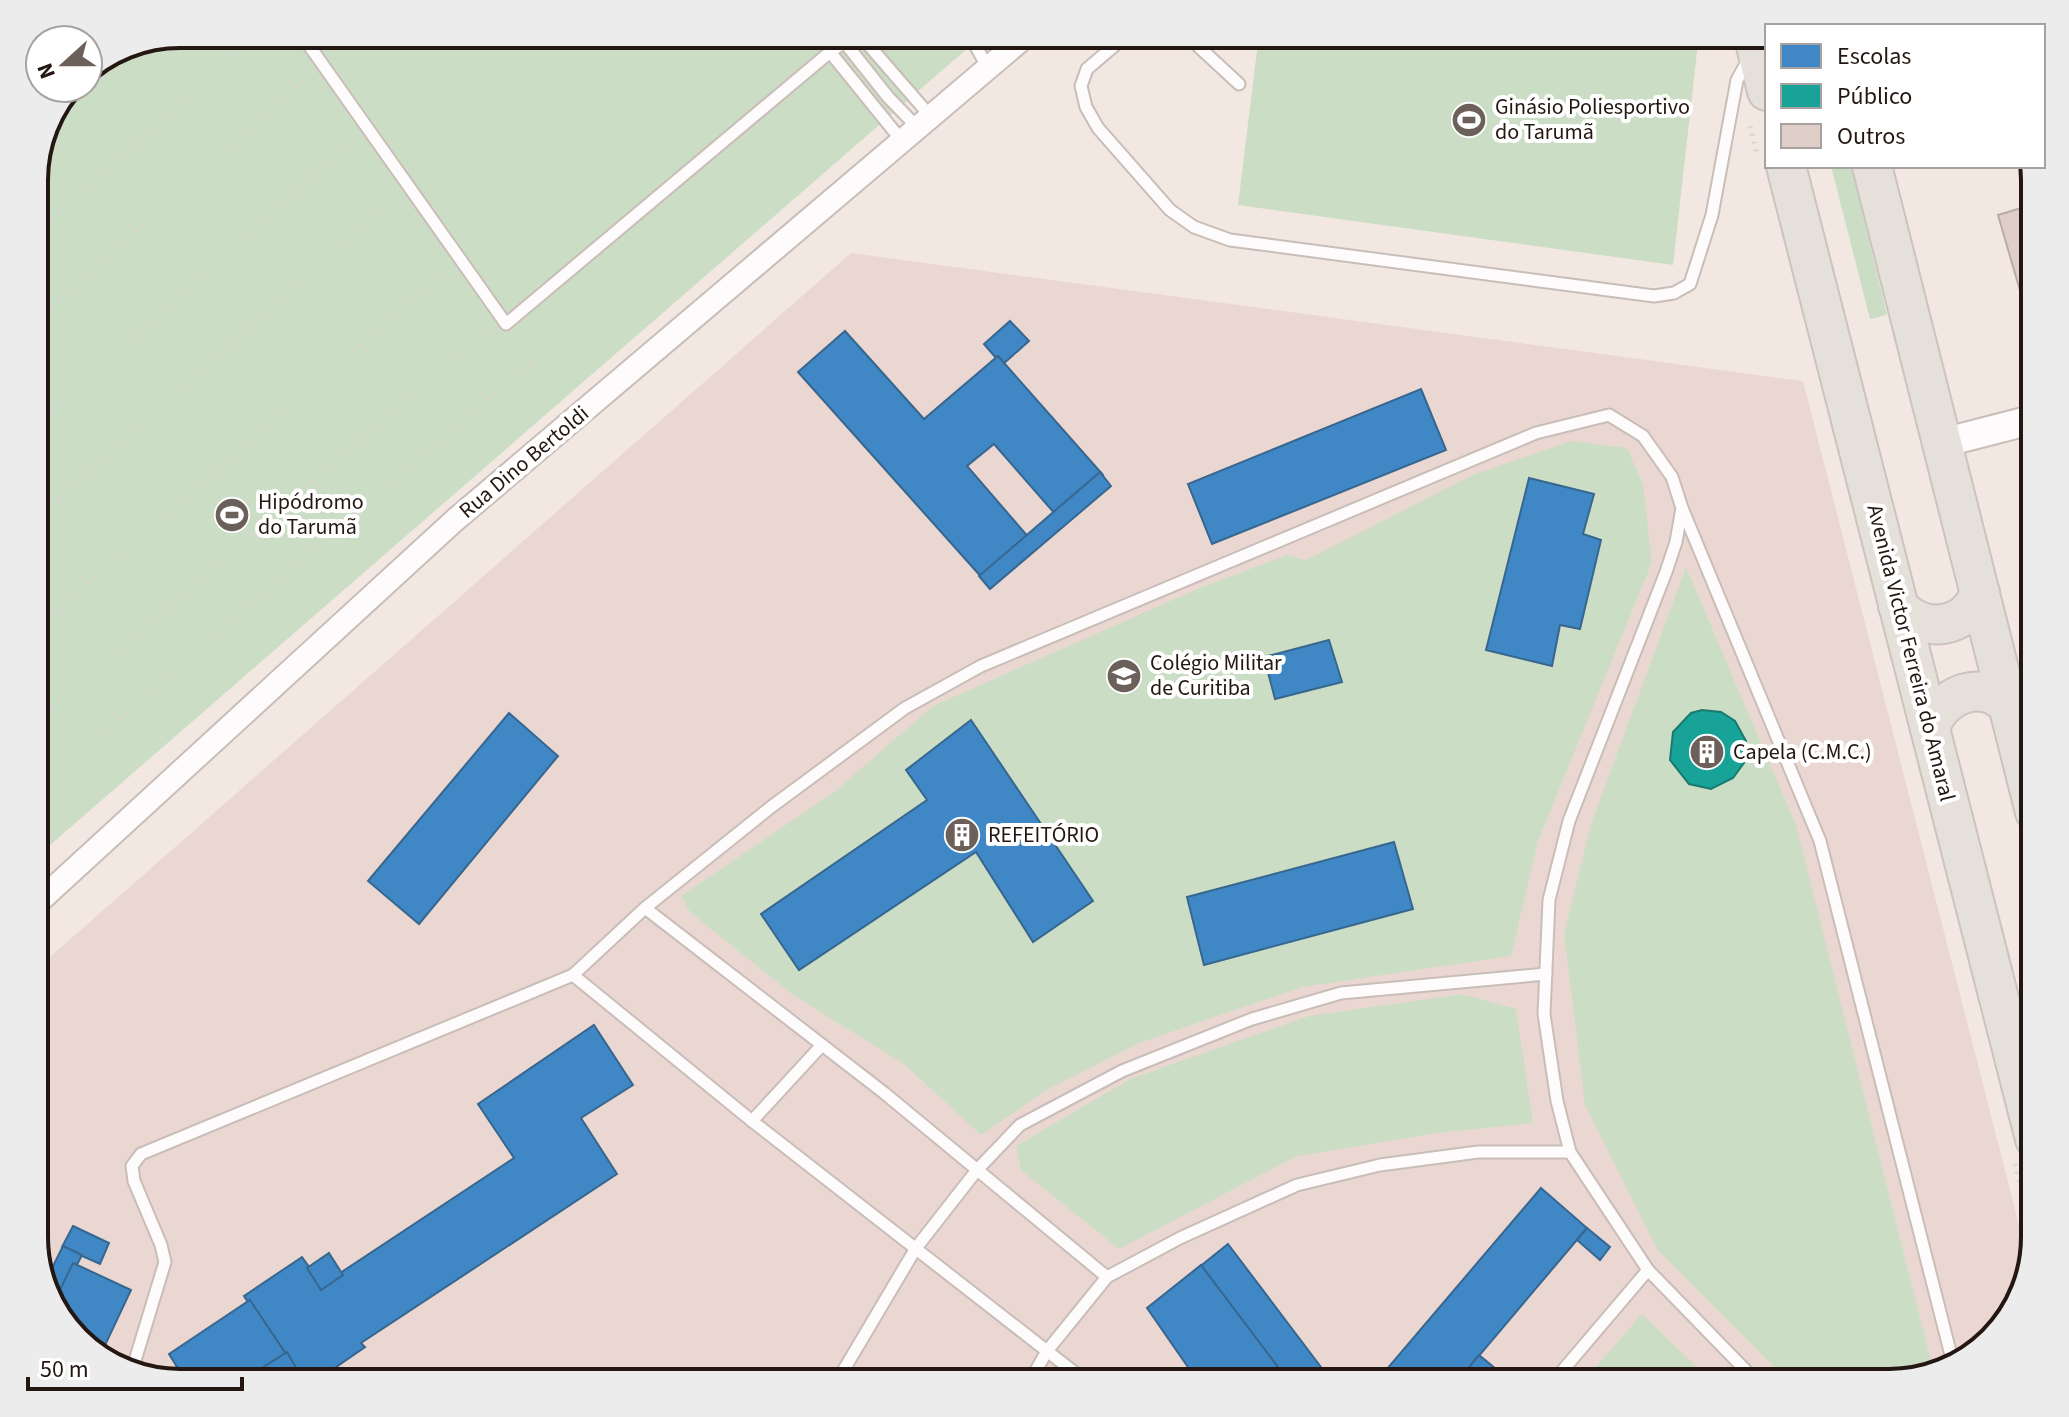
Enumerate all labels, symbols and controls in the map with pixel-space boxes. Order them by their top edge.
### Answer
north arrow [24,24,104,104]
legend [1765,24,2045,168]
text: Escolas [1837,39,1911,74]
text: N [29,58,64,83]
text: Público [1837,79,1912,114]
place label: Ginásio Poliesportivo do Tarumã [1495,91,1690,148]
sports icon: Ginásio Poliesportivo do Tarumã [1450,101,1488,139]
text: Outros [1837,119,1905,154]
street label: Rua Dino Bertoldi [452,398,596,526]
place label: Hipódromo do Tarumã [258,486,364,543]
sports icon: Hipódromo do Tarumã [213,496,251,534]
street label: Avenida Victor Ferreira do Amaral [1859,501,1963,805]
place label: Colégio Militar de Curitiba [1150,647,1282,704]
school or university icon: Colégio Militar de Curitiba [1105,657,1143,695]
building icon: Capela (C.M.C.) [1688,733,1726,771]
place label: Capela (C.M.C.) [1733,736,1872,768]
building icon: REFEITÓRIO [943,816,981,854]
place label: REFEITÓRIO [988,819,1099,851]
scale bar [28,1341,242,1391]
text: 50 m [40,1352,89,1387]

